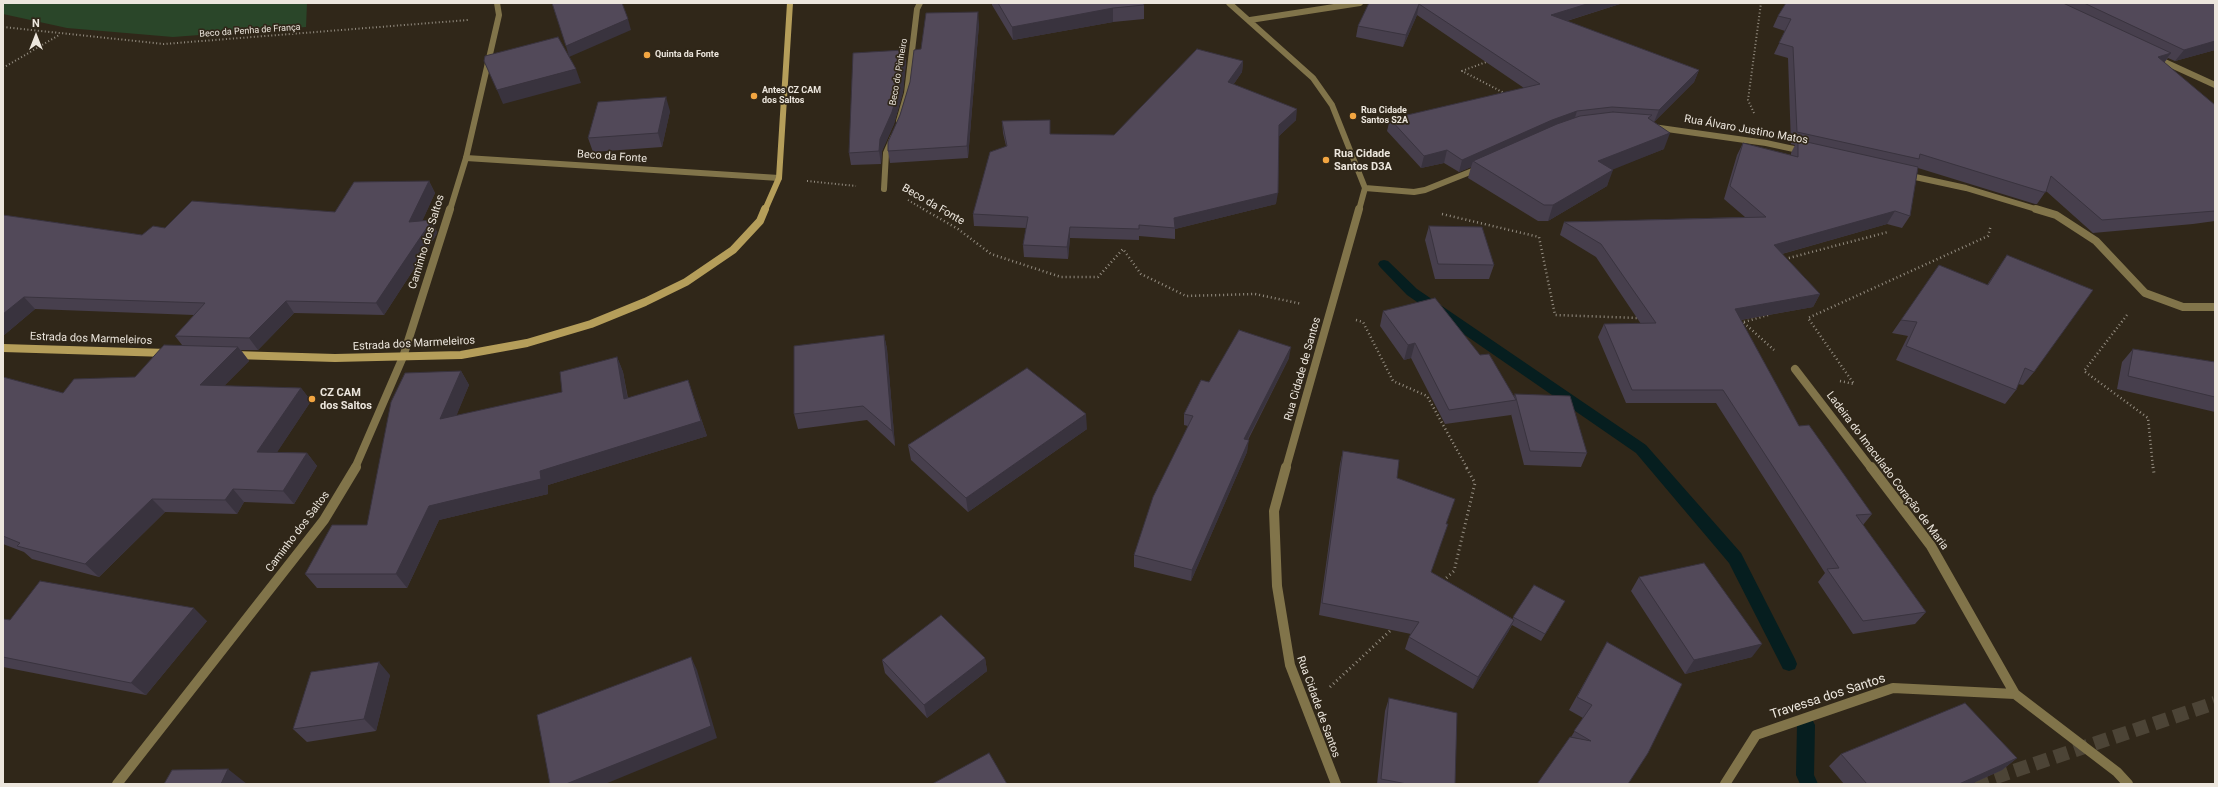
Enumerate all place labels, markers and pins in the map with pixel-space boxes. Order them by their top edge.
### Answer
marker: Quinta da Fonte [642,50,652,60]
place label: Quinta da Fonte [655,50,719,60]
place label: Antes CZ CAM dos Saltos [762,86,821,107]
marker: Antes CZ CAM dos Saltos [749,91,759,101]
place label: Rua Cidade Santos S2A [1361,106,1408,127]
marker: Rua Cidade Santos S2A [1348,111,1358,121]
place label: Rua Cidade Santos D3A [1334,147,1392,173]
marker: Rua Cidade Santos D3A [1321,155,1331,165]
place label: CZ CAM dos Saltos [320,386,372,412]
marker: CZ CAM dos Saltos [307,394,317,404]

